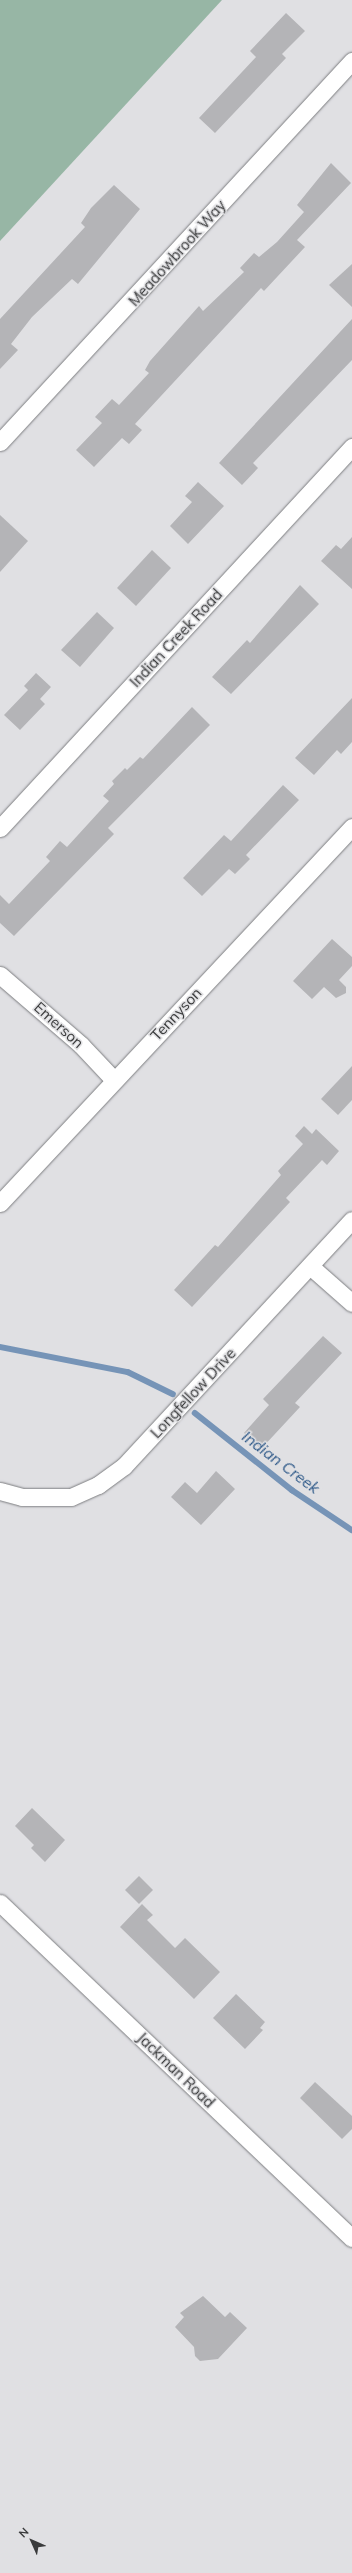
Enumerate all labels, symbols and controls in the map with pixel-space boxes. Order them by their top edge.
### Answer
street label: Meadowbrook Way [125,196,229,310]
street label: Indian Creek Road [126,585,226,691]
street label: Tennyson [147,984,205,1044]
street label: Emerson [31,998,87,1052]
street label: Longfellow Drive [147,1344,239,1442]
water label: Indian Creek [238,1427,324,1497]
street label: Jackman Road [134,2029,218,2111]
north arrow [12,2521,52,2561]
text: N [16,2525,31,2540]

